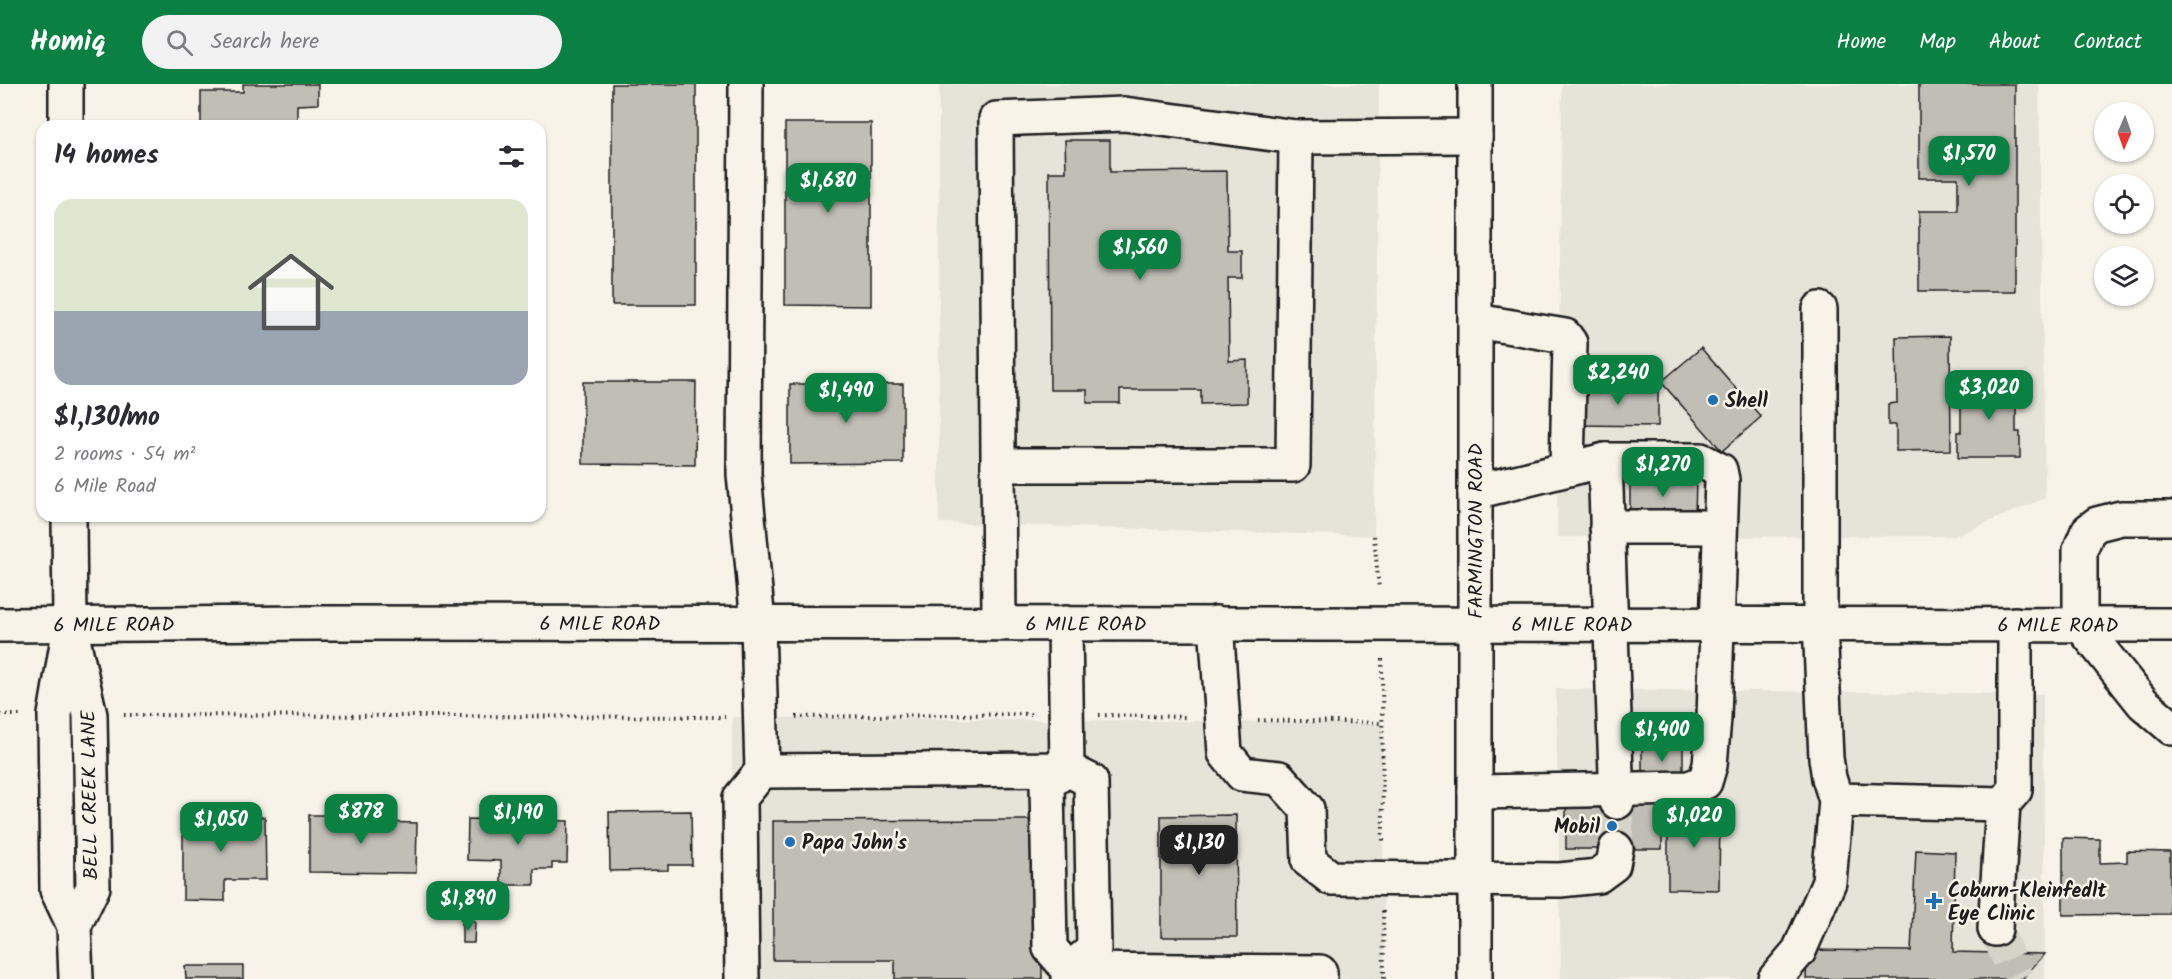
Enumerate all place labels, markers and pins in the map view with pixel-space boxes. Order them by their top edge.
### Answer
pin: $1,570 [1920,136,2018,187]
pin: $1,680 [779,163,877,214]
pin: $1,560 [1091,230,1189,281]
pin: $2,240 [1569,355,1667,406]
pin: $3,020 [1940,370,2038,421]
pin: $1,490 [797,373,895,424]
place label: Shell [1725,386,1768,418]
marker: Shell [1706,393,1720,407]
pin: $1,270 [1614,447,1712,498]
pin: $1,400 [1613,712,1711,763]
pin: $878 [325,794,397,845]
pin: $1,190 [469,795,567,846]
pin: $1,020 [1645,798,1743,849]
pin: $1,050 [172,802,270,853]
place label: Mobil [1554,812,1601,844]
marker: Mobil [1605,819,1619,833]
pin: $1,130 [1150,825,1248,876]
place label: Papa John's [802,828,907,860]
marker: Papa John's [783,835,797,849]
place label: Coburn-Kleinfedlt Eye Clinic [1948,876,2107,931]
pin: $1,890 [419,881,517,932]
marker: Coburn-Kleinfedlt Eye Clinic [1925,892,1943,910]

